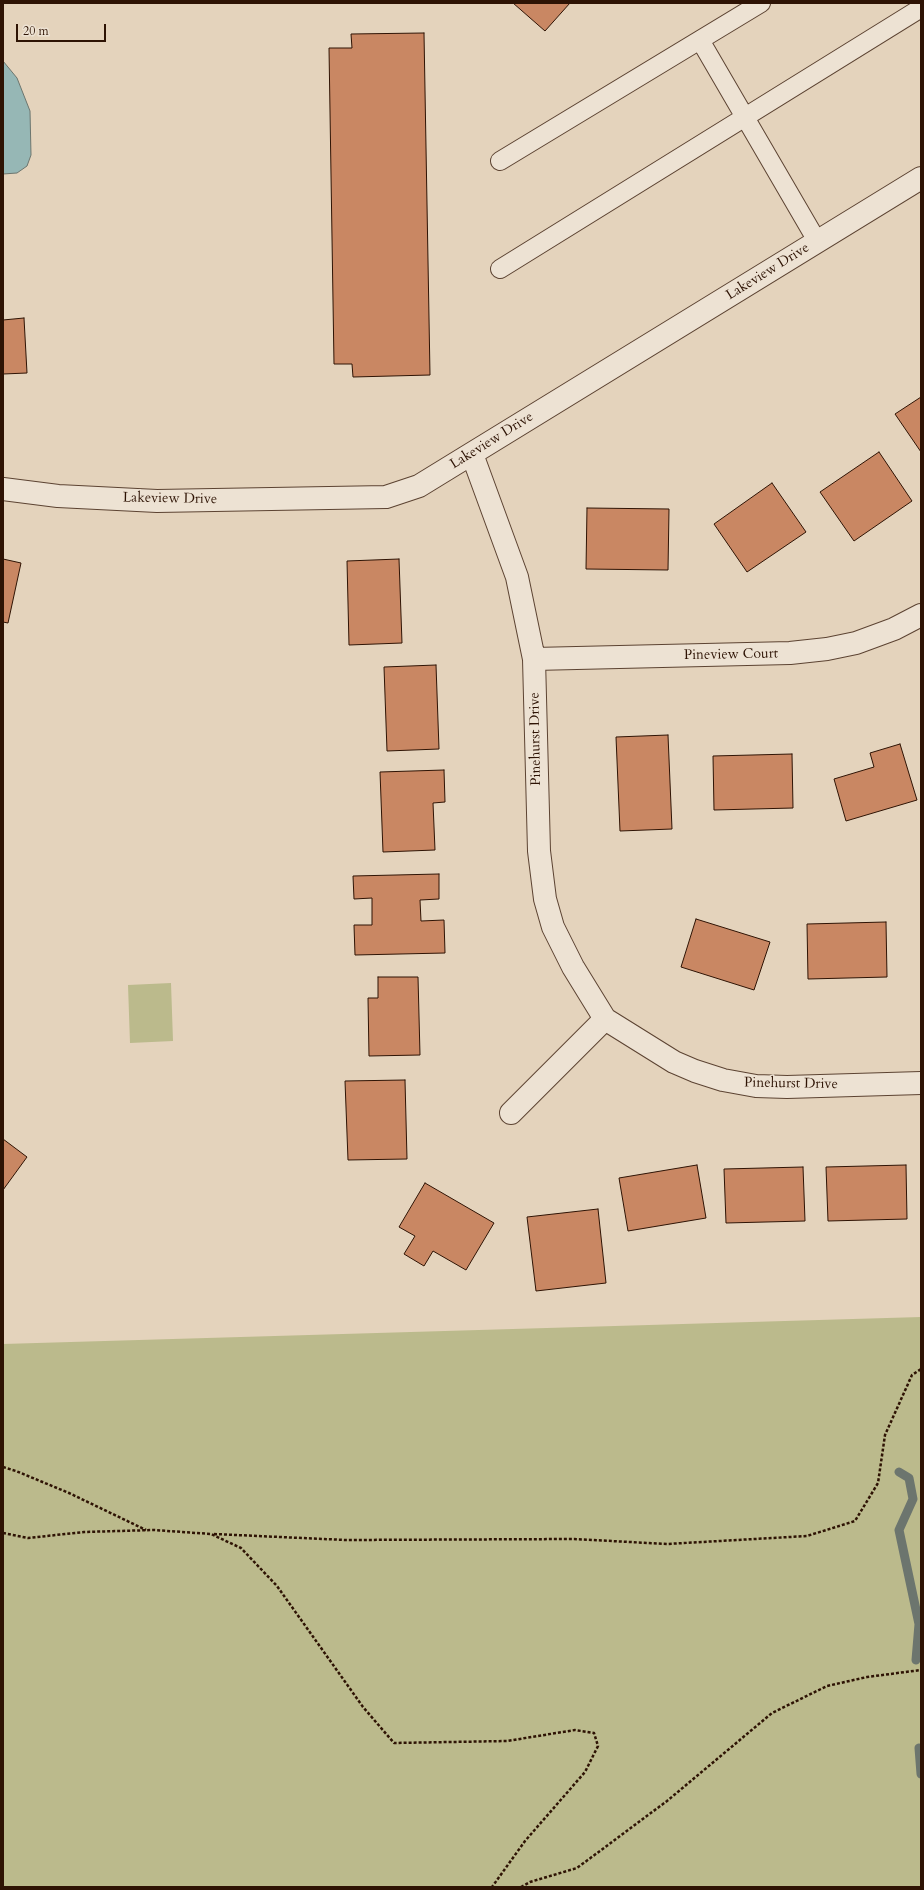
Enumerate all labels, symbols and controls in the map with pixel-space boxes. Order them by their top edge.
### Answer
scale bar [18,16,108,42]
text: 20 m [23,23,49,39]
street label: Lakeview Drive [723,240,813,304]
street label: Lakeview Drive [447,409,537,473]
street label: Lakeview Drive [123,490,217,508]
street label: Pineview Court [684,646,778,664]
street label: Pinehurst Drive [527,692,545,786]
street label: Pinehurst Drive [744,1075,838,1093]

